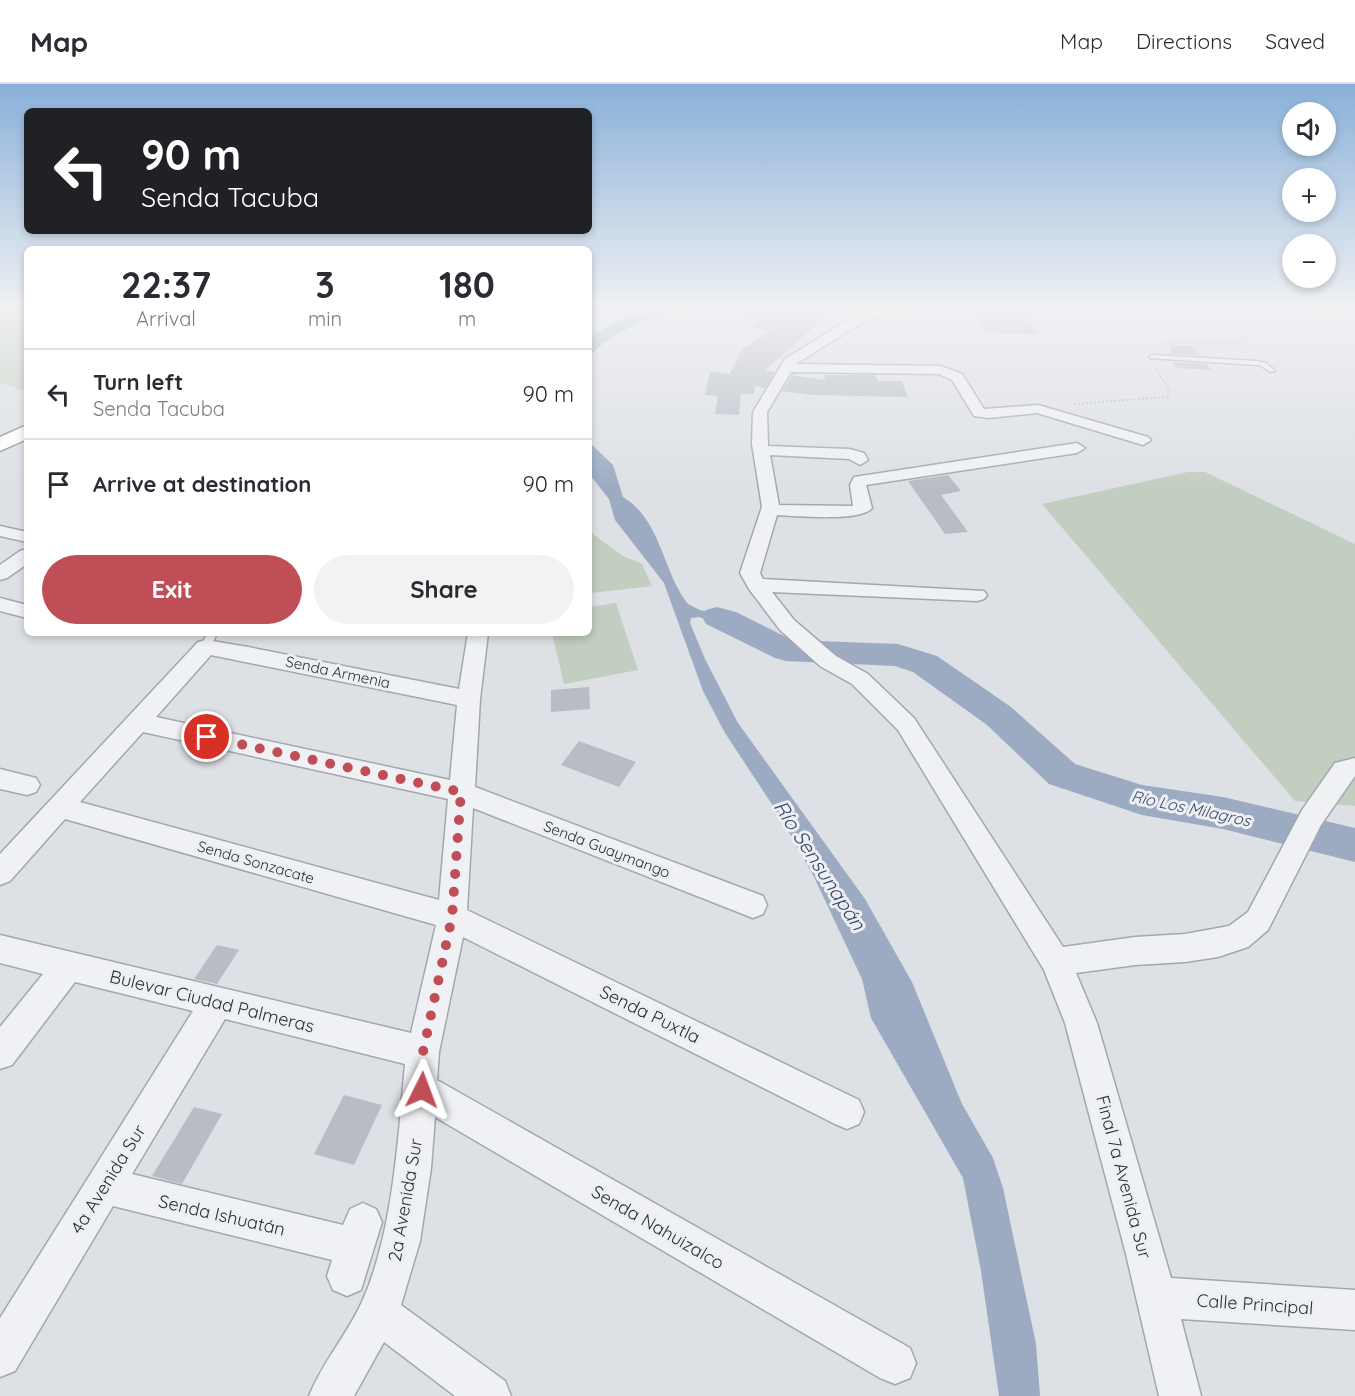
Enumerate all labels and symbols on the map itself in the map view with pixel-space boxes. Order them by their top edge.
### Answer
street label: Senda Armenia [284,652,392,692]
pin [181,711,232,762]
water label: Río Los Milagros [1130,786,1254,831]
water label: Río Sensunapán [769,795,871,935]
street label: Senda Guaymango [541,816,673,882]
street label: Senda Sonzacate [195,836,317,888]
street label: Bulevar Ciudad Palmeras [107,964,317,1038]
street label: Senda Puxtla [596,980,704,1048]
position arrow [390,1058,454,1122]
street label: Final 7a Avenida Sur [1091,1093,1157,1261]
street label: 4a Avenida Sur [65,1120,151,1238]
street label: 2a Avenida Sur [383,1136,427,1263]
street label: Senda Nahuizalco [588,1180,728,1274]
street label: Senda Ishuatán [156,1189,288,1241]
street label: Calle Principal [1196,1288,1314,1320]

